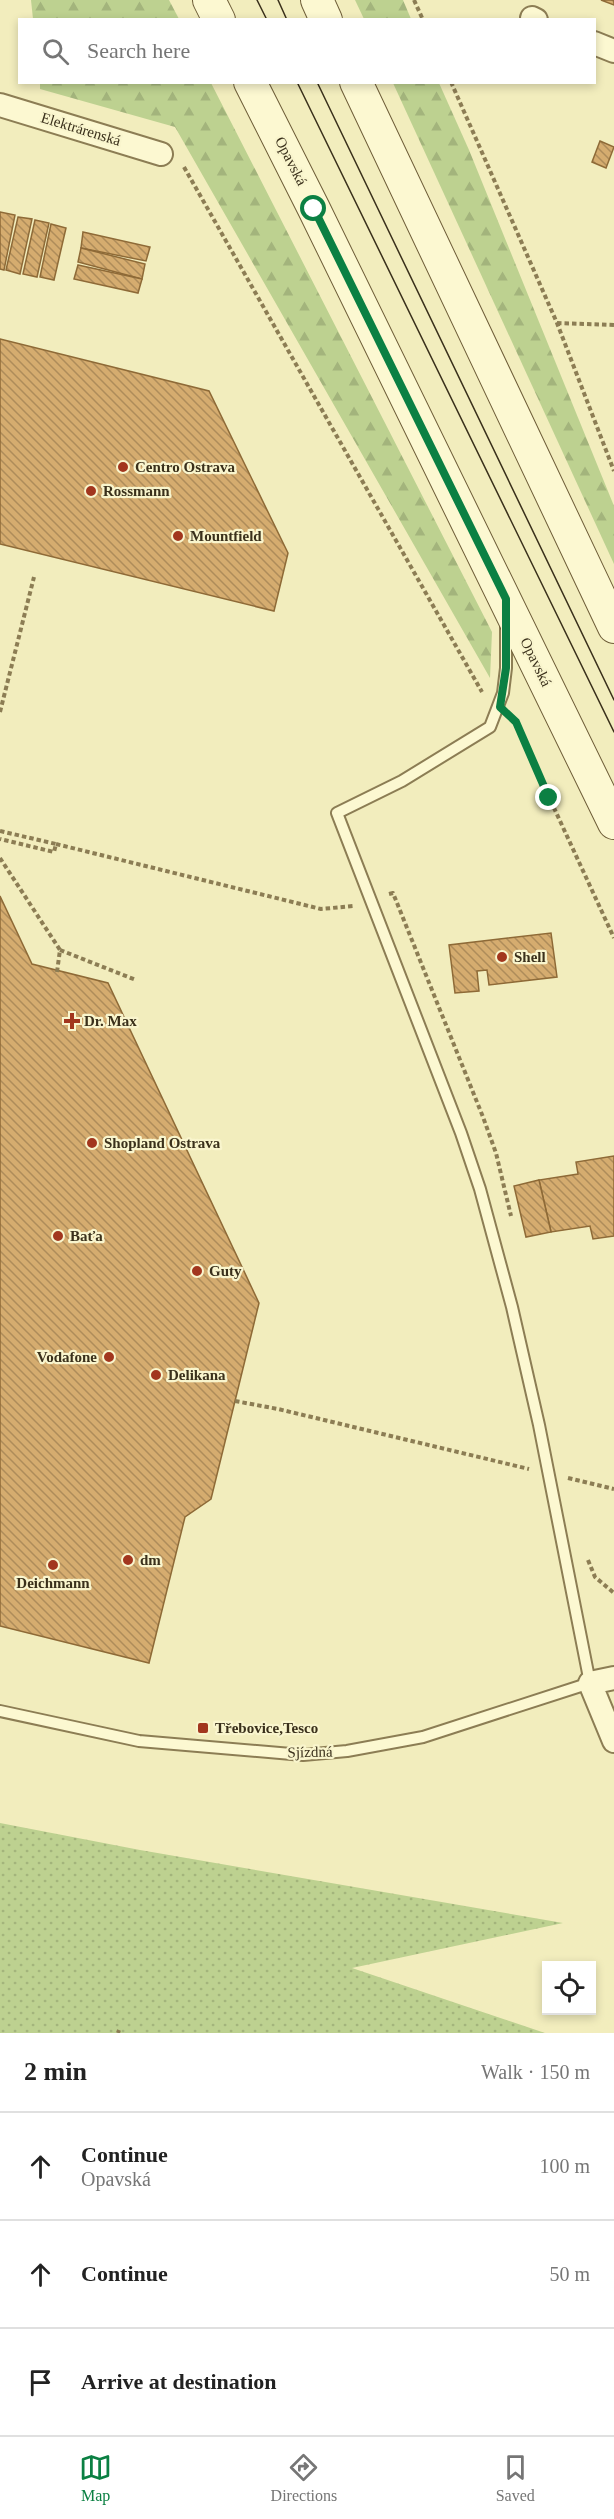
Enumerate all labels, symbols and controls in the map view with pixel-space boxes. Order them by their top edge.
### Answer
search box [18,18,596,84]
icon: search [39,35,72,68]
text: Search here [87,38,190,63]
street label: Elektrárenská [39,109,123,149]
street label: Opavská [272,134,310,188]
route start [300,195,326,221]
place label: Centro Ostrava [135,459,236,475]
marker: Centro Ostrava [116,460,130,474]
place label: Rossmann [103,483,170,499]
marker: Rossmann [84,484,98,498]
place label: Mountfield [190,528,262,544]
marker: Mountfield [171,529,185,543]
street label: Opavská [517,635,555,689]
route end [535,784,561,810]
place label: Shell [514,949,546,965]
marker: Shell [495,950,509,964]
place label: Dr. Max [84,1013,137,1029]
marker: Dr. Max [65,1014,79,1028]
place label: Shopland Ostrava [104,1135,221,1151]
marker: Shopland Ostrava [85,1136,99,1150]
place label: Baťa [70,1228,103,1244]
marker: Baťa [51,1229,65,1243]
place label: Guty [209,1263,242,1279]
marker: Guty [190,1264,204,1278]
place label: Vodafone [37,1349,97,1365]
marker: Vodafone [102,1350,116,1364]
place label: Delikana [168,1367,226,1383]
marker: Delikana [149,1368,163,1382]
place label: dm [140,1552,161,1568]
marker: dm [121,1553,135,1567]
marker: Deichmann [46,1558,60,1572]
place label: Deichmann [16,1575,90,1591]
place label: Třebovice,Tesco [215,1720,318,1736]
marker: Třebovice,Tesco [196,1721,210,1735]
street label: Sjízdná [287,1744,333,1760]
map controls [542,1961,596,2015]
button: locate [542,1961,596,2015]
text: 2 min [24,2057,87,2086]
text: Walk · 150 m [481,2061,590,2083]
text: Continue [81,2142,168,2167]
icon: ahead [24,2150,57,2183]
text: 100 m [539,2155,590,2177]
text: Opavská [81,2168,151,2190]
icon: ahead [24,2258,57,2291]
text: Continue [81,2261,168,2286]
text: 50 m [549,2263,590,2285]
icon: arrive [24,2366,57,2399]
text: Arrive at destination [81,2369,277,2394]
tab: Map [79,2451,112,2505]
tab: Directions [271,2451,337,2505]
tab: Saved [496,2451,535,2505]

